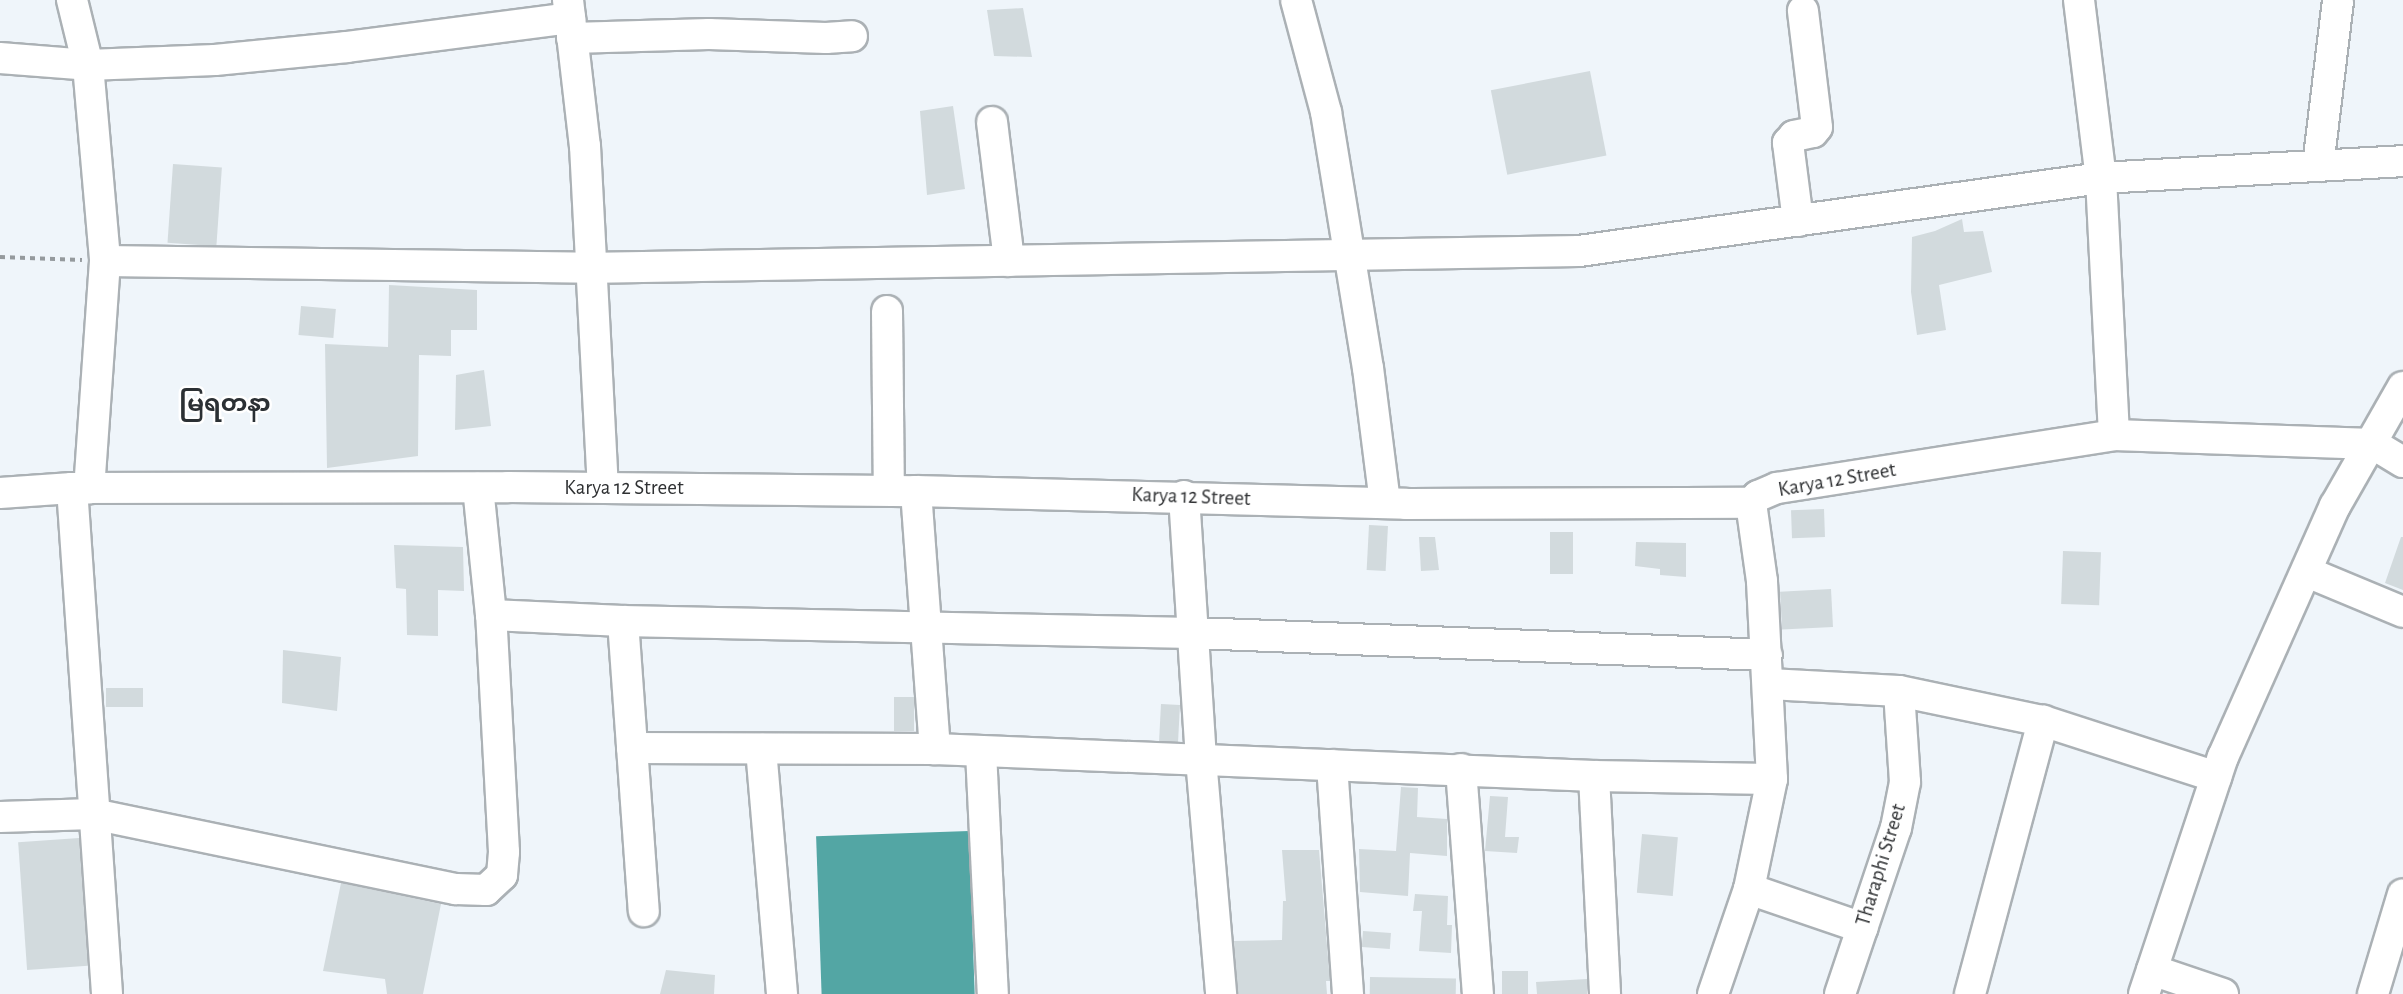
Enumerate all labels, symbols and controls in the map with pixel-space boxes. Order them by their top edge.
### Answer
district label: မြရတနာ [179,391,271,419]
street label: Karya 12 Street [1776,457,1898,503]
street label: Karya 12 Street [564,475,684,501]
street label: Karya 12 Street [1131,482,1251,512]
street label: Tharaphi Street [1850,801,1912,929]

